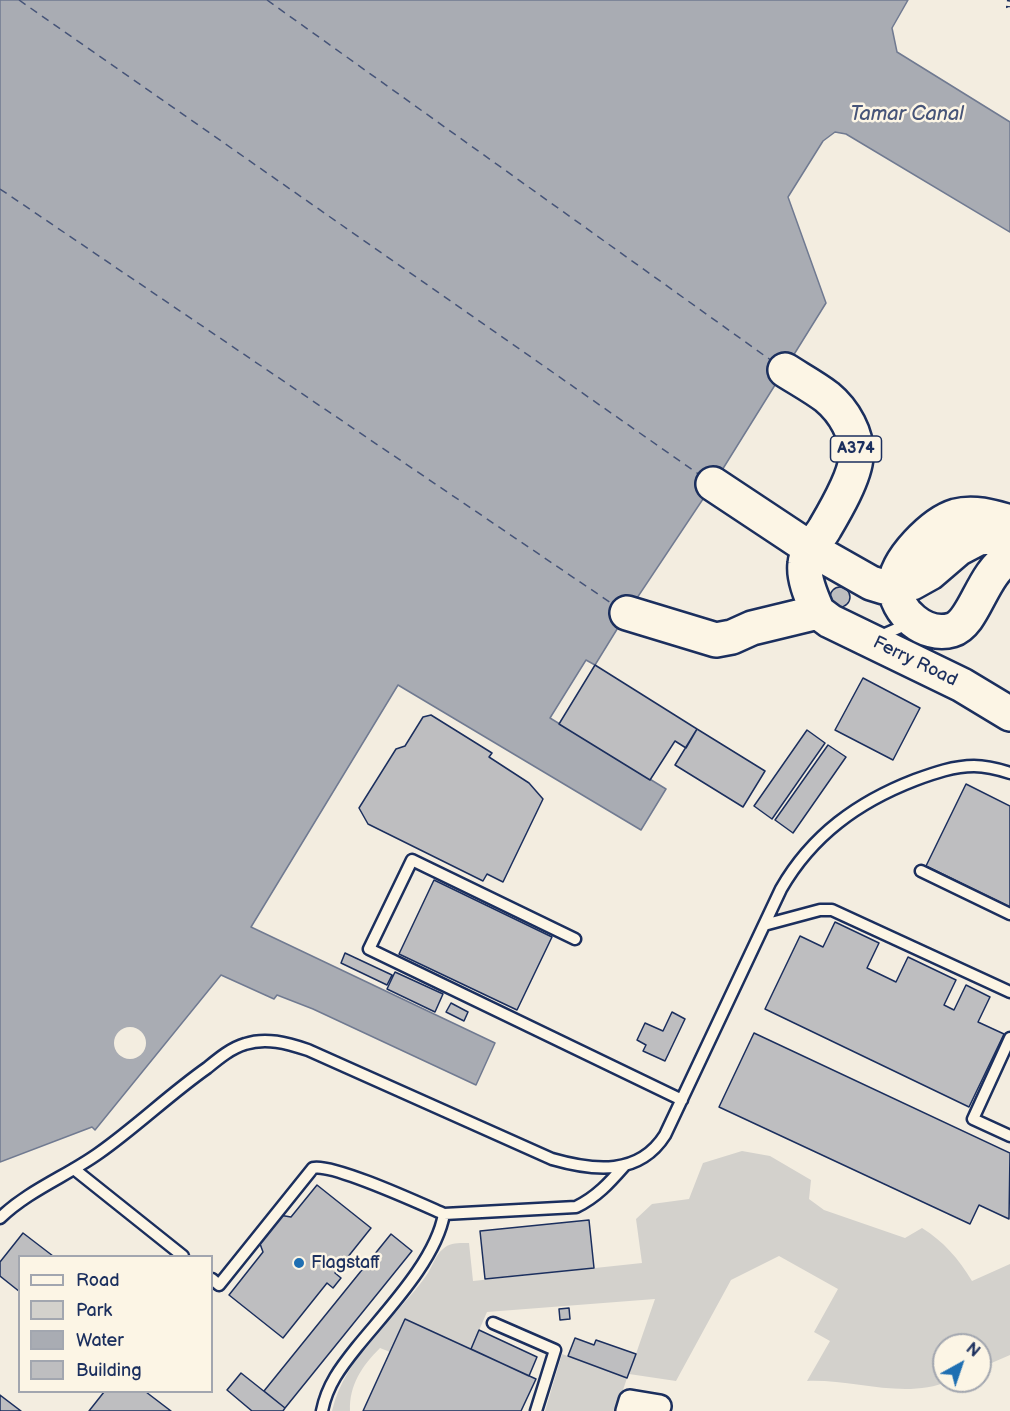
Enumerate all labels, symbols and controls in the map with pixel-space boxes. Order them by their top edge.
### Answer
water label: Tamar Canal [850,103,964,127]
road number: A374 [830,436,882,462]
street label: Ferry Road [869,632,961,692]
place label: Flagstaff [311,1252,380,1274]
legend [18,1255,213,1393]
marker: Flagstaff [292,1256,306,1270]
text: Road [76,1270,120,1291]
text: Park [76,1300,112,1321]
text: Water [76,1330,124,1351]
north arrow [932,1333,992,1393]
text: N [962,1339,983,1362]
text: Building [76,1360,142,1381]

